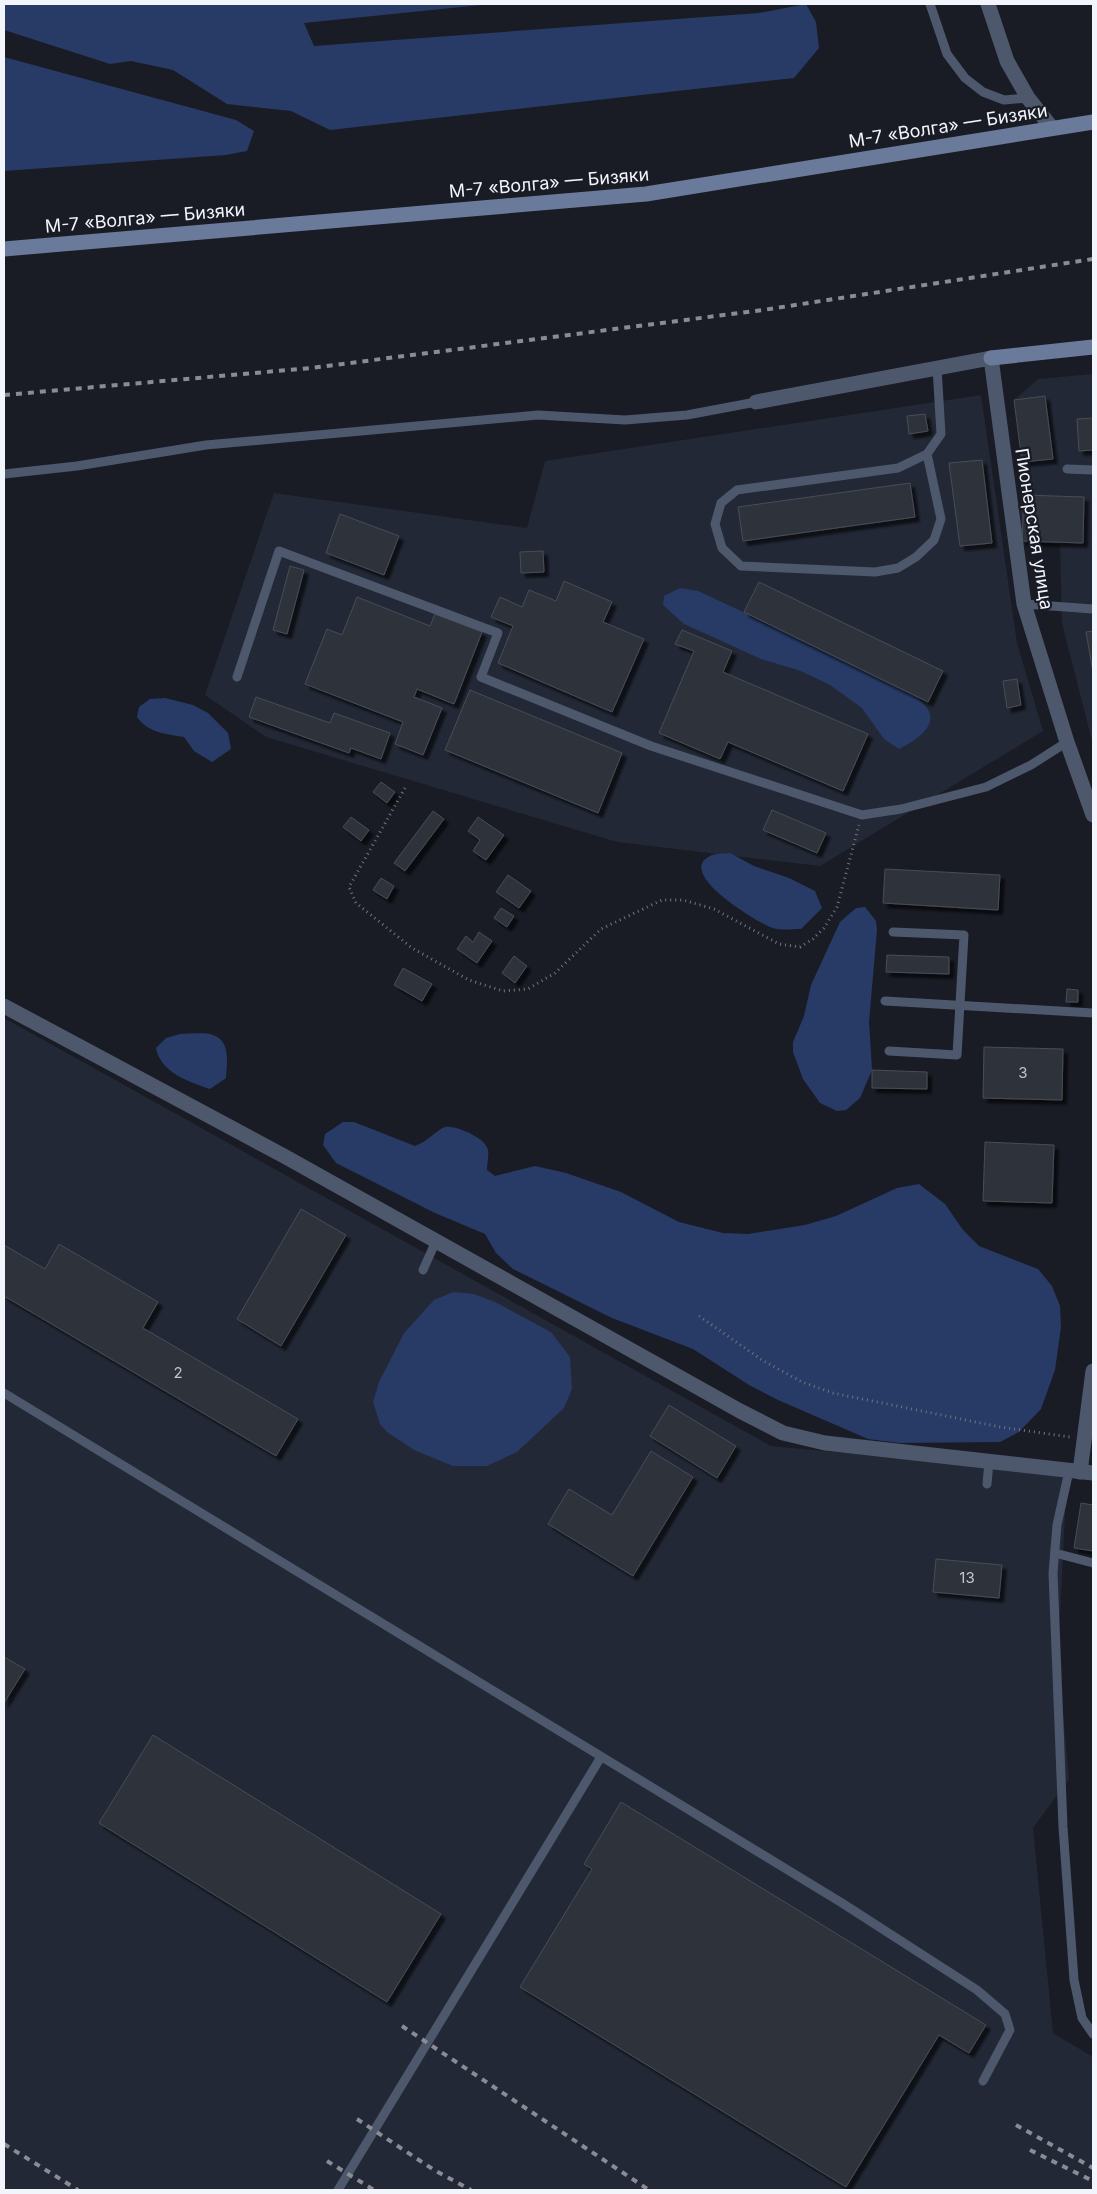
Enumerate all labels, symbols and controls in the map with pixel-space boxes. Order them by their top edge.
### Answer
street label: М-7 «Волга» — Бизяки [847,99,1049,152]
street label: М-7 «Волга» — Бизяки [448,163,650,202]
street label: М-7 «Волга» — Бизяки [44,198,246,237]
street label: Пионерская улица [1011,447,1058,611]
house number: 3 [1018,1063,1028,1082]
house number: 2 [173,1363,183,1382]
house number: 13 [959,1568,975,1587]

